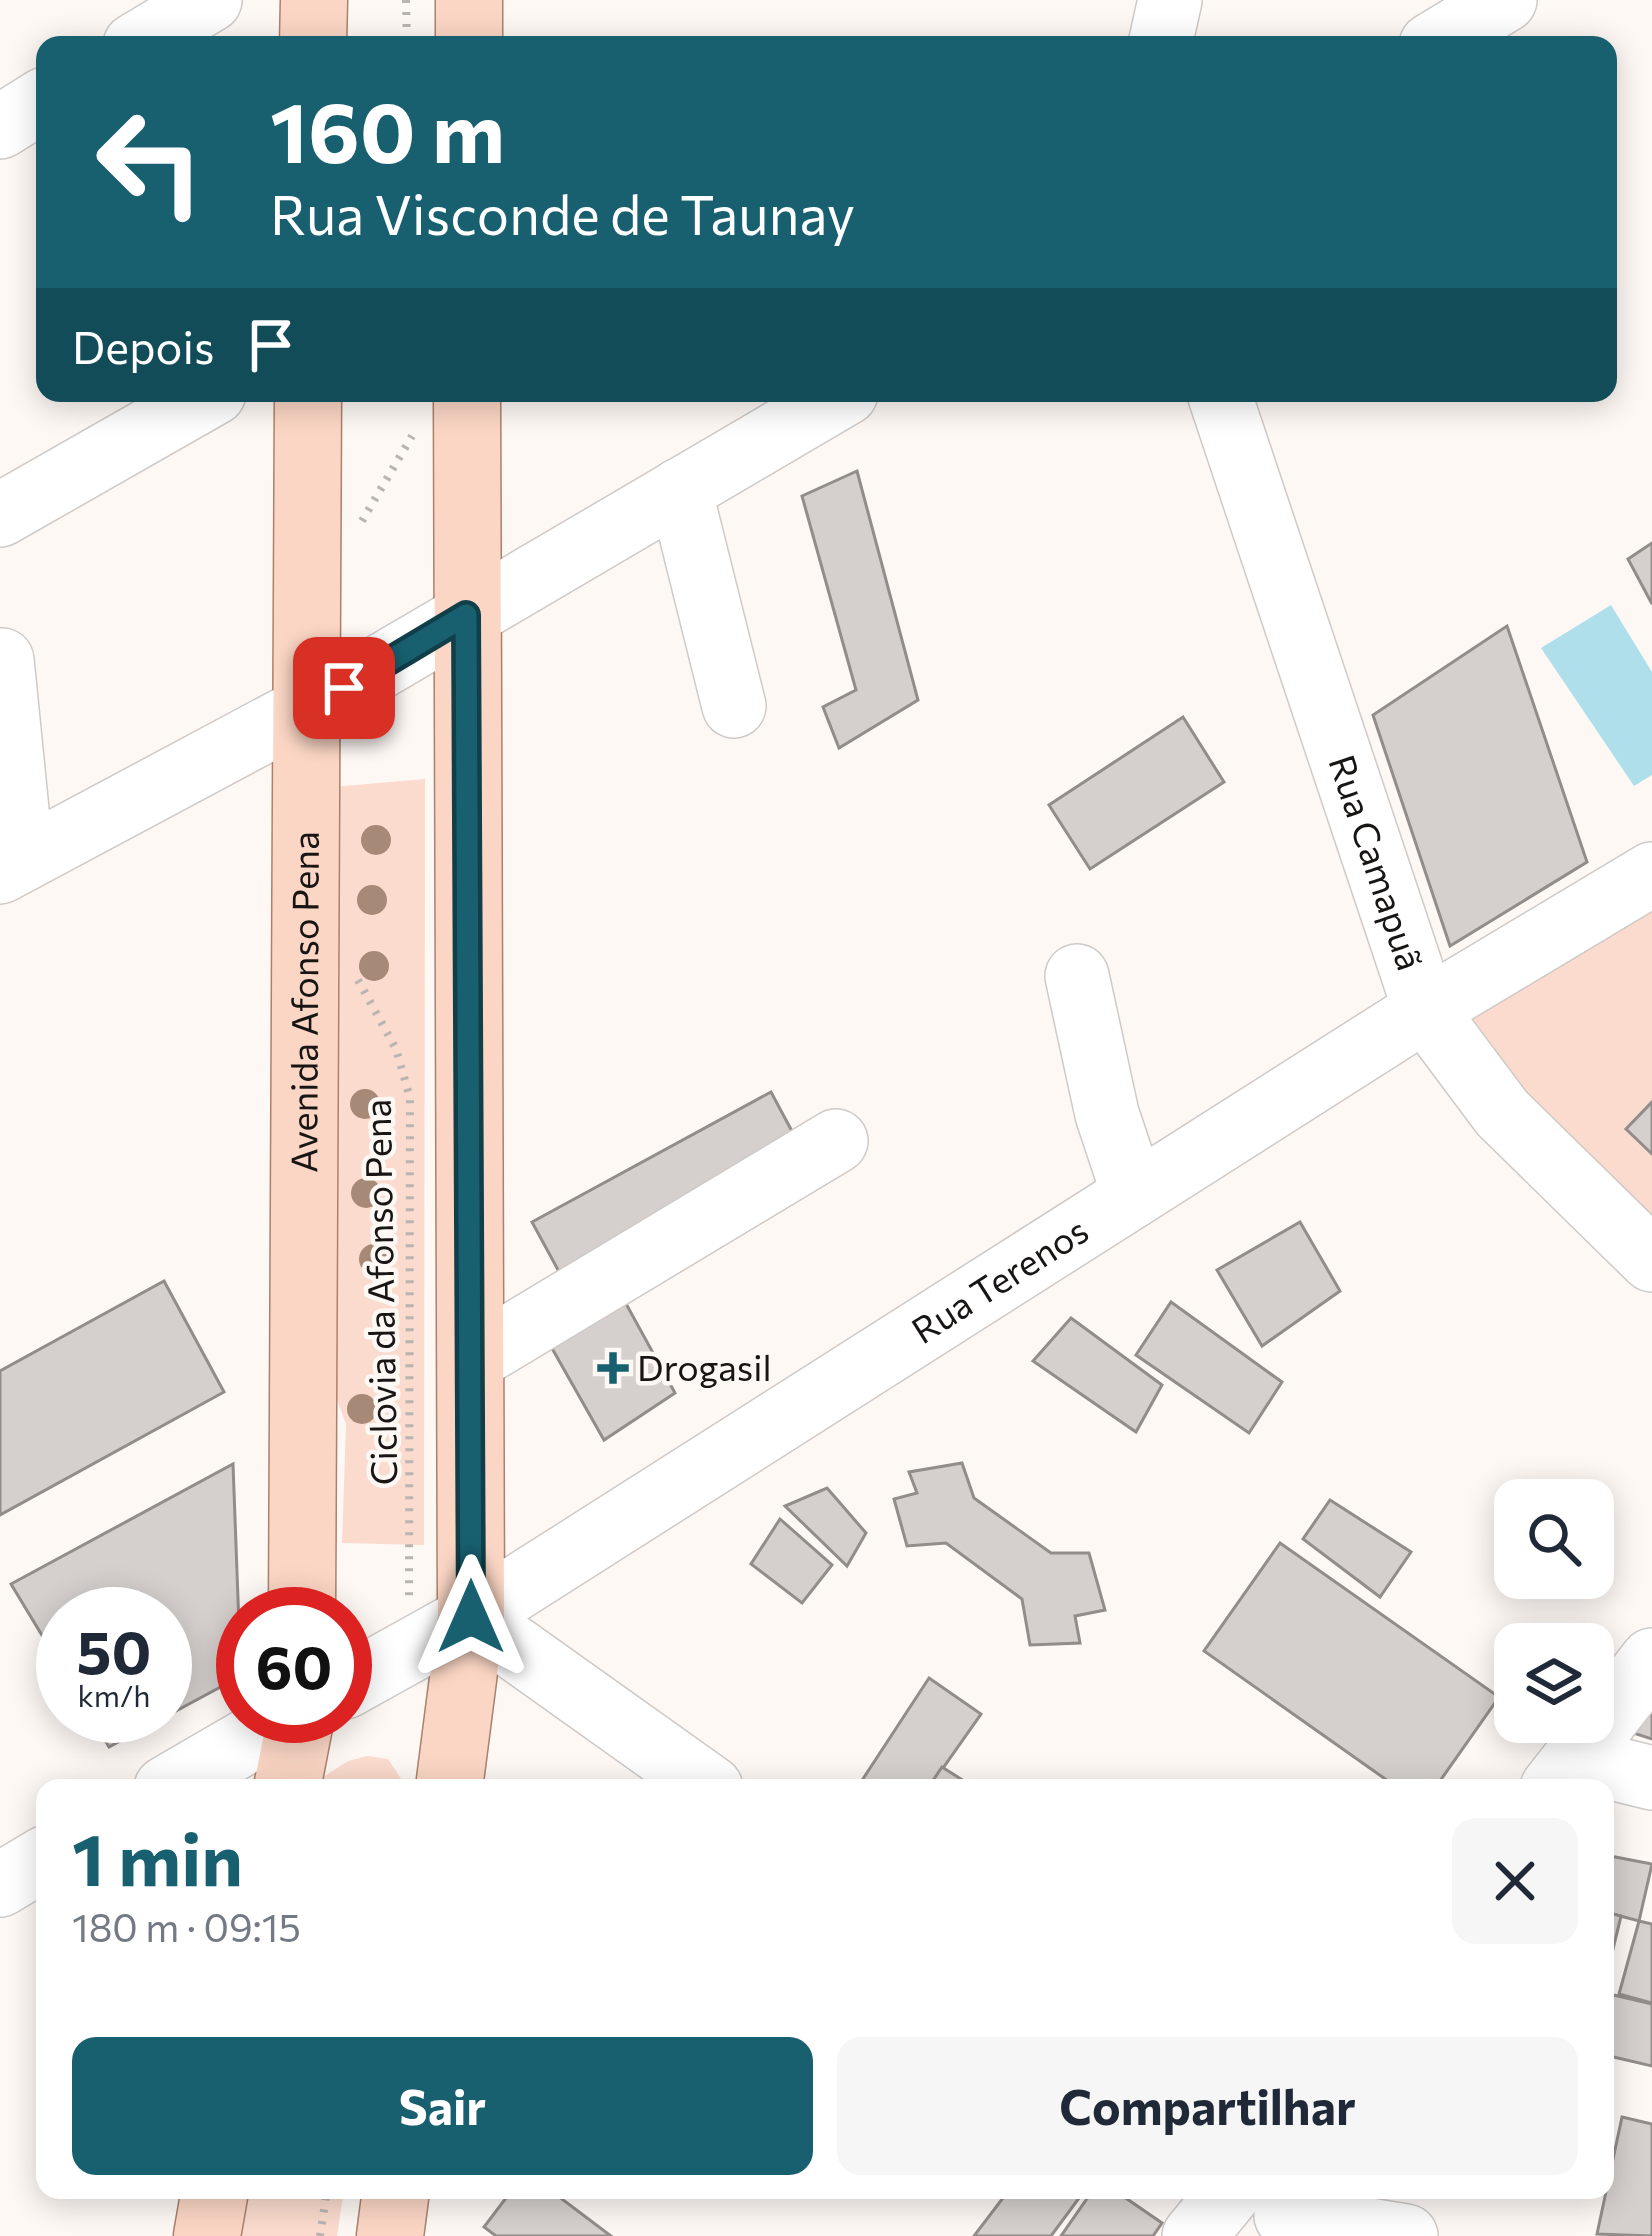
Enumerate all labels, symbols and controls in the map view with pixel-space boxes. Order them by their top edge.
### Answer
text: 160 m [270,78,505,180]
icon: left [72,84,228,240]
text: Rua Visconde de Taunay [270,180,855,246]
icon: arrive [238,312,304,378]
text: Depois [72,318,214,373]
pin [293,637,395,739]
icon: arrive [311,655,377,721]
street label: Rua Camapuã [1321,749,1434,975]
street label: Avenida Afonso Pena [280,831,326,1173]
street label: Ciclovia da Afonso Pena [354,1098,404,1486]
street label: Rua Terenos [903,1207,1095,1351]
place label: Drogasil [637,1344,772,1388]
marker: Drogasil [600,1355,626,1381]
map controls [1494,1479,1614,1743]
button: search [1494,1479,1614,1599]
position arrow [408,1554,534,1680]
speed limit sign: 60 [216,1587,372,1743]
text: 50 [77,1613,151,1686]
button: layers [1494,1623,1614,1743]
text: km/h [78,1676,150,1713]
text: 1 min [72,1813,243,1901]
button: close [1452,1818,1578,1944]
text: 180 m · 09:15 [72,1902,301,1950]
button: Sair [72,2037,813,2175]
button: Compartilhar [837,2037,1578,2175]

